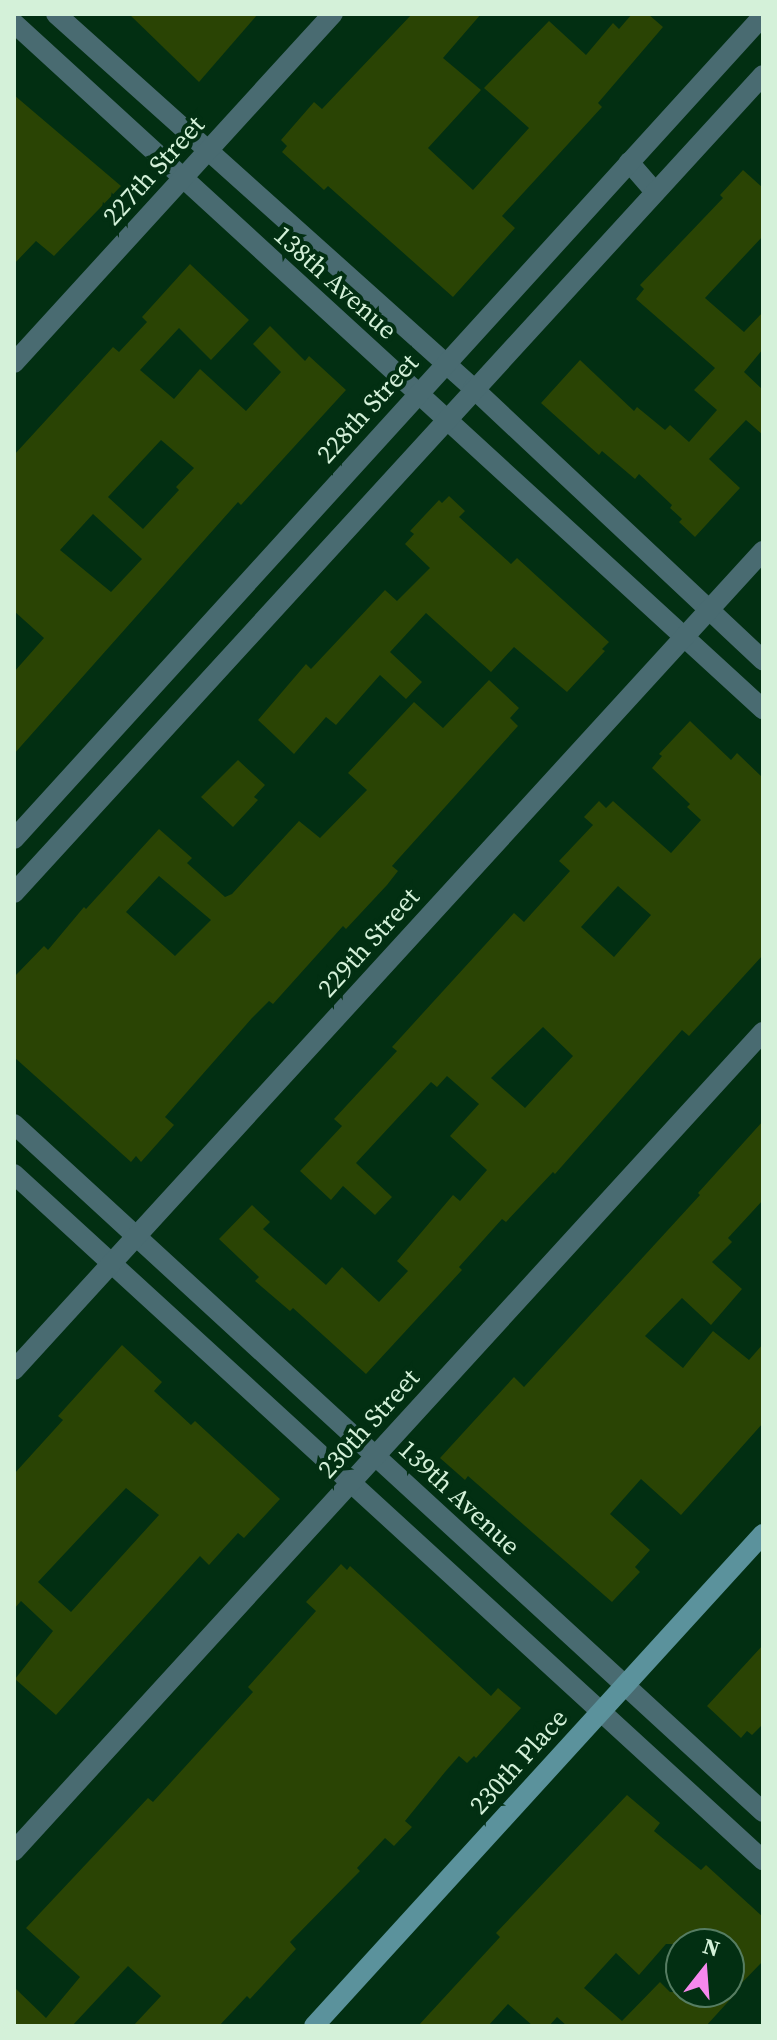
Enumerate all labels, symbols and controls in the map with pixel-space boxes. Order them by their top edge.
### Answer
street label: 227th Street [97,110,211,232]
street label: 138th Avenue [267,220,403,346]
street label: 228th Street [311,348,425,470]
street label: 229th Street [312,882,426,1004]
street label: 230th Street [312,1363,426,1485]
street label: 139th Avenue [392,1434,526,1562]
street label: 230th Place [464,1703,574,1821]
north arrow [665,1928,745,2008]
text: N [699,1930,723,1964]

